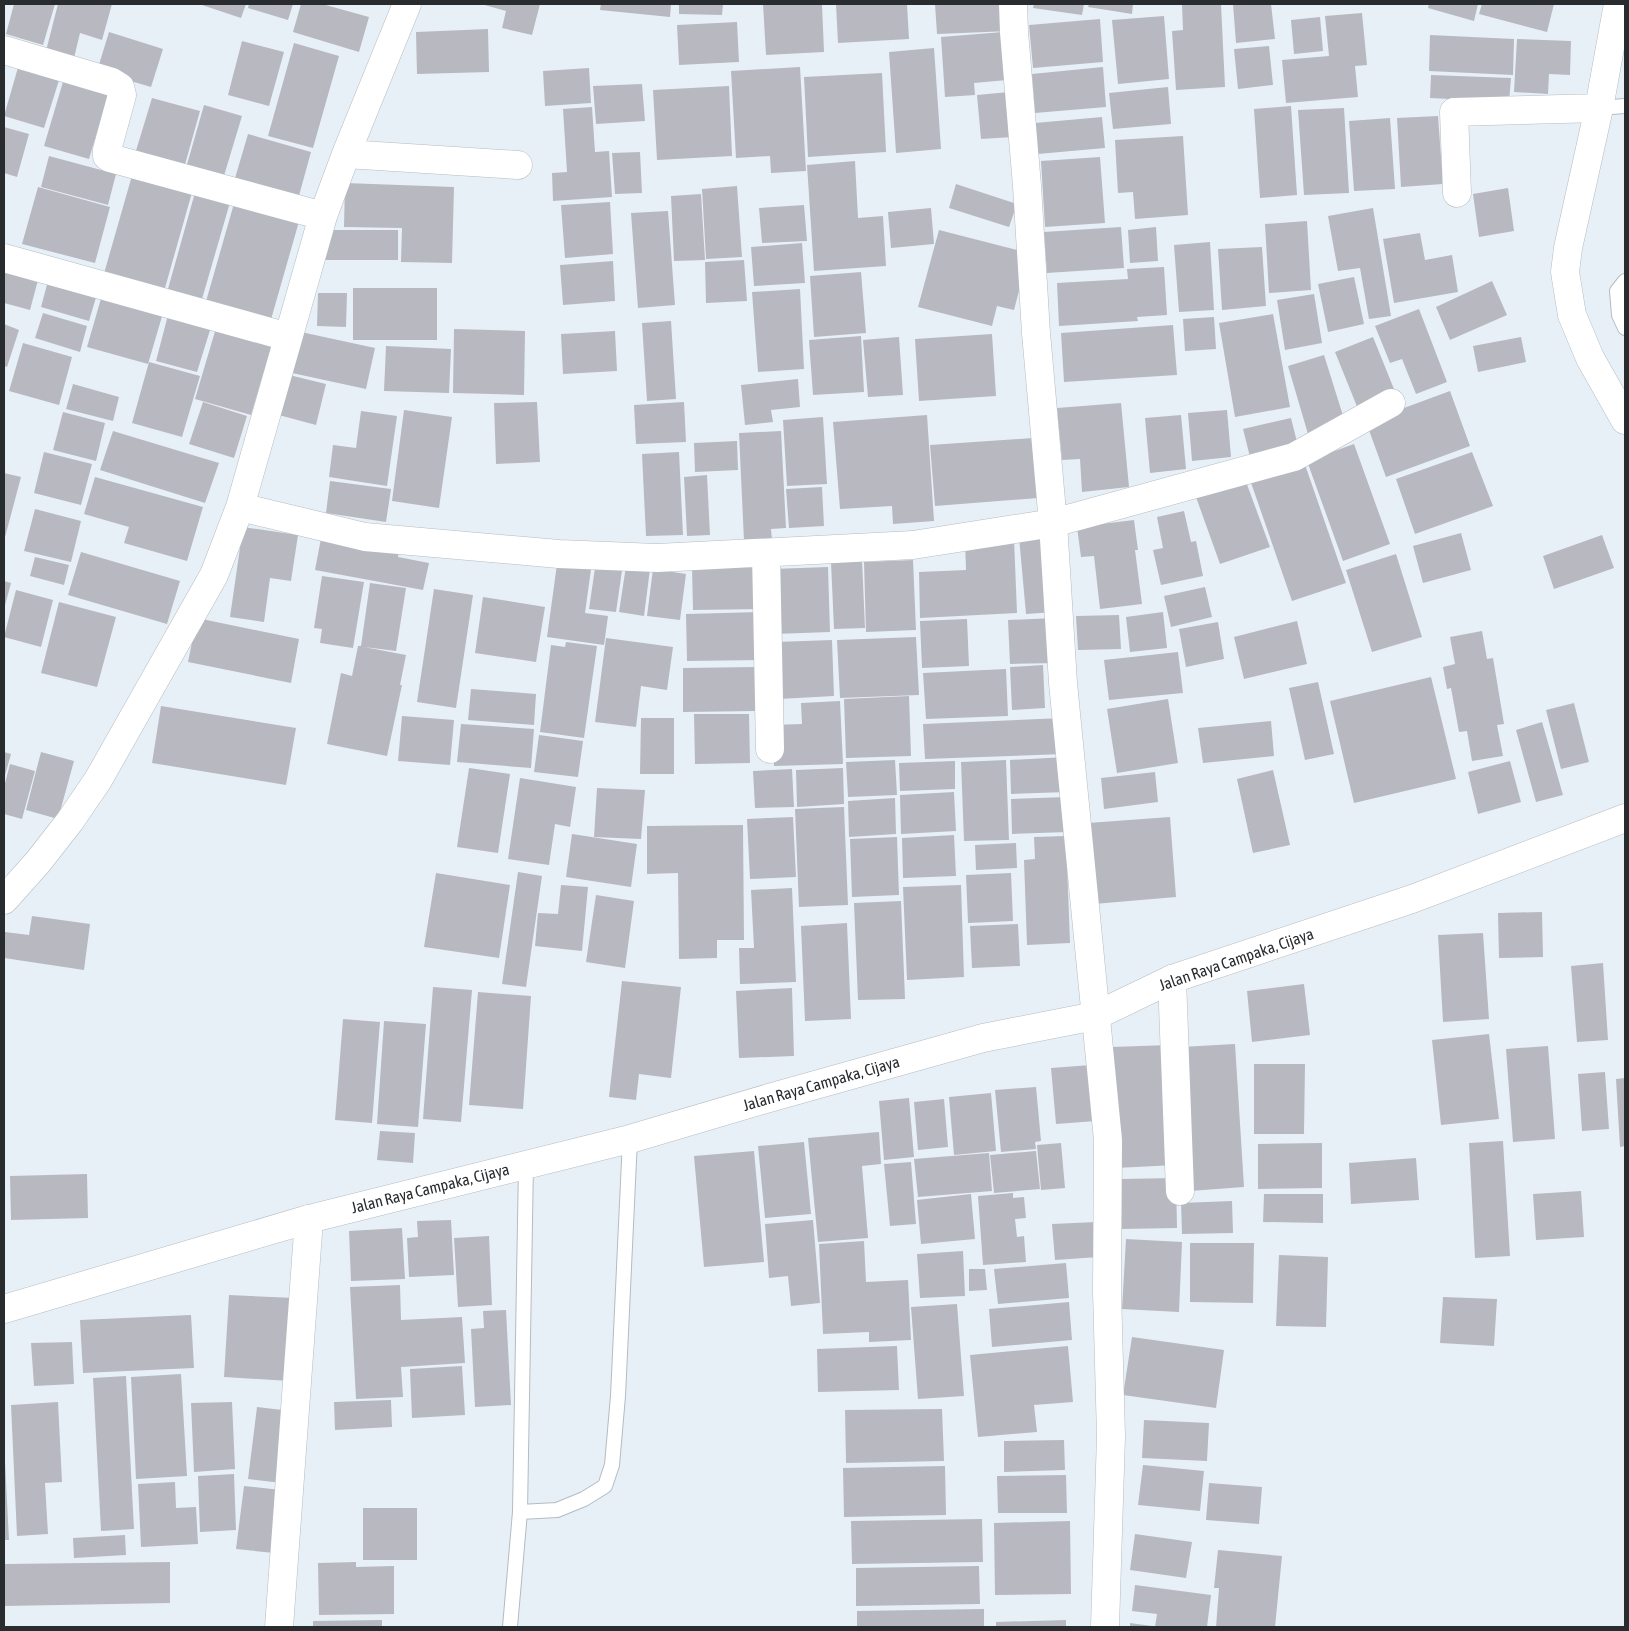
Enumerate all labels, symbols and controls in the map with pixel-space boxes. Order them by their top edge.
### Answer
street label: Jalan Raya Campaka, Cijaya [1156,924,1316,995]
street label: Jalan Raya Campaka, Cijaya [741,1052,902,1115]
street label: Jalan Raya Campaka, Cijaya [349,1160,511,1217]

